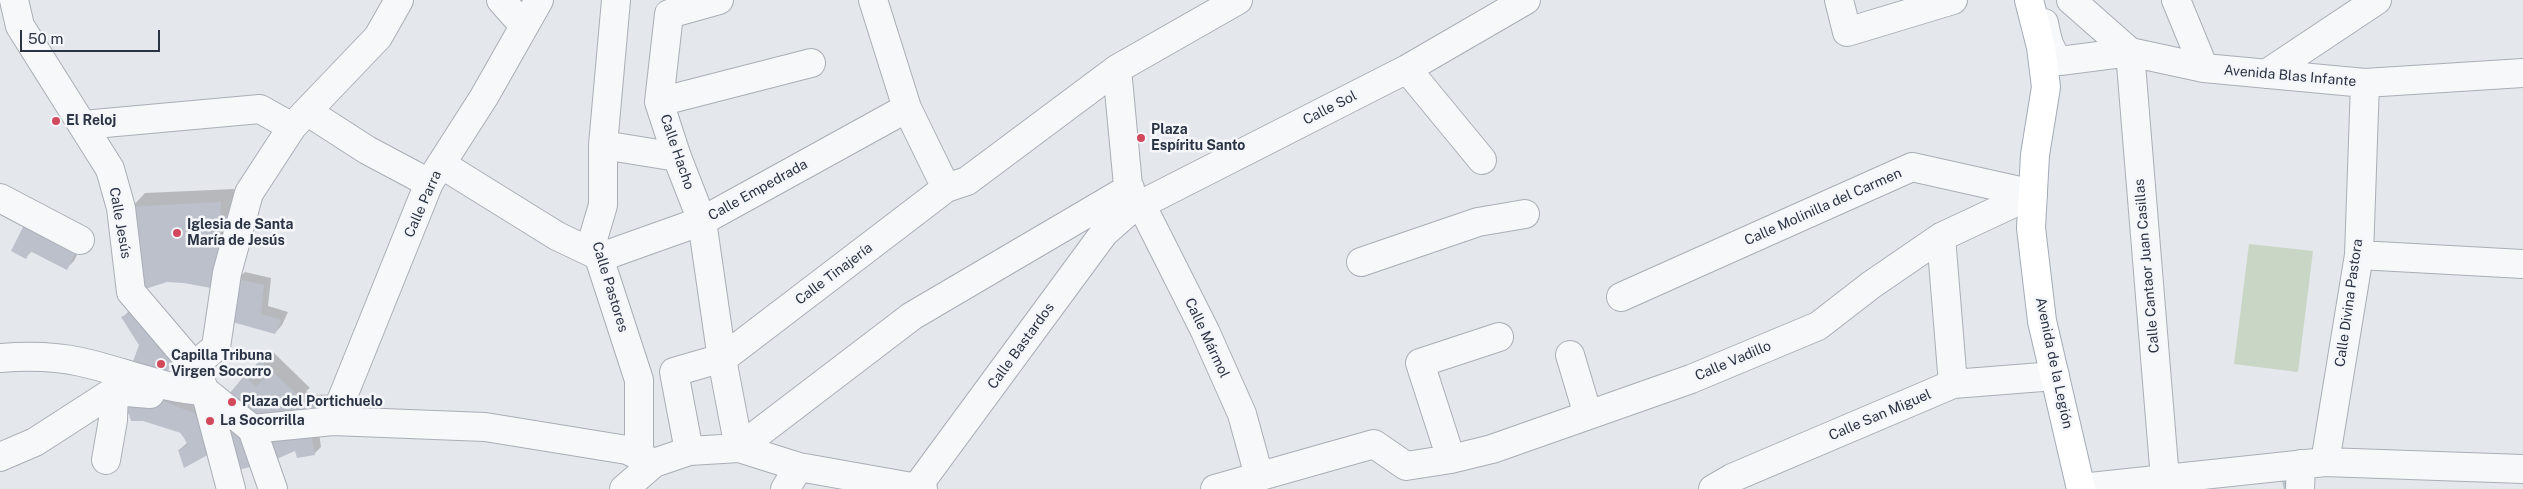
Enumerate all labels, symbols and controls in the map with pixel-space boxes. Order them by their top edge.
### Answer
scale bar [22,20,162,52]
text: 50 m [28,30,63,47]
street label: Avenida Blas Infante [2223,62,2357,90]
street label: Calle Sol [1300,87,1360,129]
street label: Calle Hacho [656,112,698,192]
place label: El Reloj [66,113,116,129]
marker: El Reloj [50,115,62,127]
place label: Plaza Espíritu Santo [1151,122,1245,154]
marker: Plaza Espíritu Santo [1135,132,1147,144]
street label: Calle Empedrada [705,156,811,224]
street label: Calle Molinilla del Carmen [1742,165,1904,249]
street label: Calle Parra [401,168,445,240]
street label: Calle Cantaor Juan Casillas [2131,178,2163,354]
street label: Calle Jesús [105,186,135,260]
place label: Iglesia de Santa María de Jesús [187,217,294,250]
marker: Iglesia de Santa María de Jesús [171,227,183,239]
street label: Calle Divina Pastora [2332,238,2366,368]
street label: Calle Tinajería [792,239,876,309]
street label: Calle Pastores [588,240,632,334]
street label: Calle Mármol [1181,295,1233,381]
street label: Avenida de la Legión [2032,296,2076,430]
street label: Calle Bastardos [984,300,1058,392]
street label: Calle Vadillo [1692,337,1774,385]
place label: Capilla Tribuna Virgen Socorro [171,348,272,381]
marker: Capilla Tribuna Virgen Socorro [155,358,167,370]
street label: Calle San Miguel [1826,386,1934,444]
place label: Plaza del Portichuelo [242,394,383,410]
marker: Plaza del Portichuelo [226,396,238,408]
place label: La Socorrilla [220,413,305,429]
marker: La Socorrilla [204,415,216,427]

